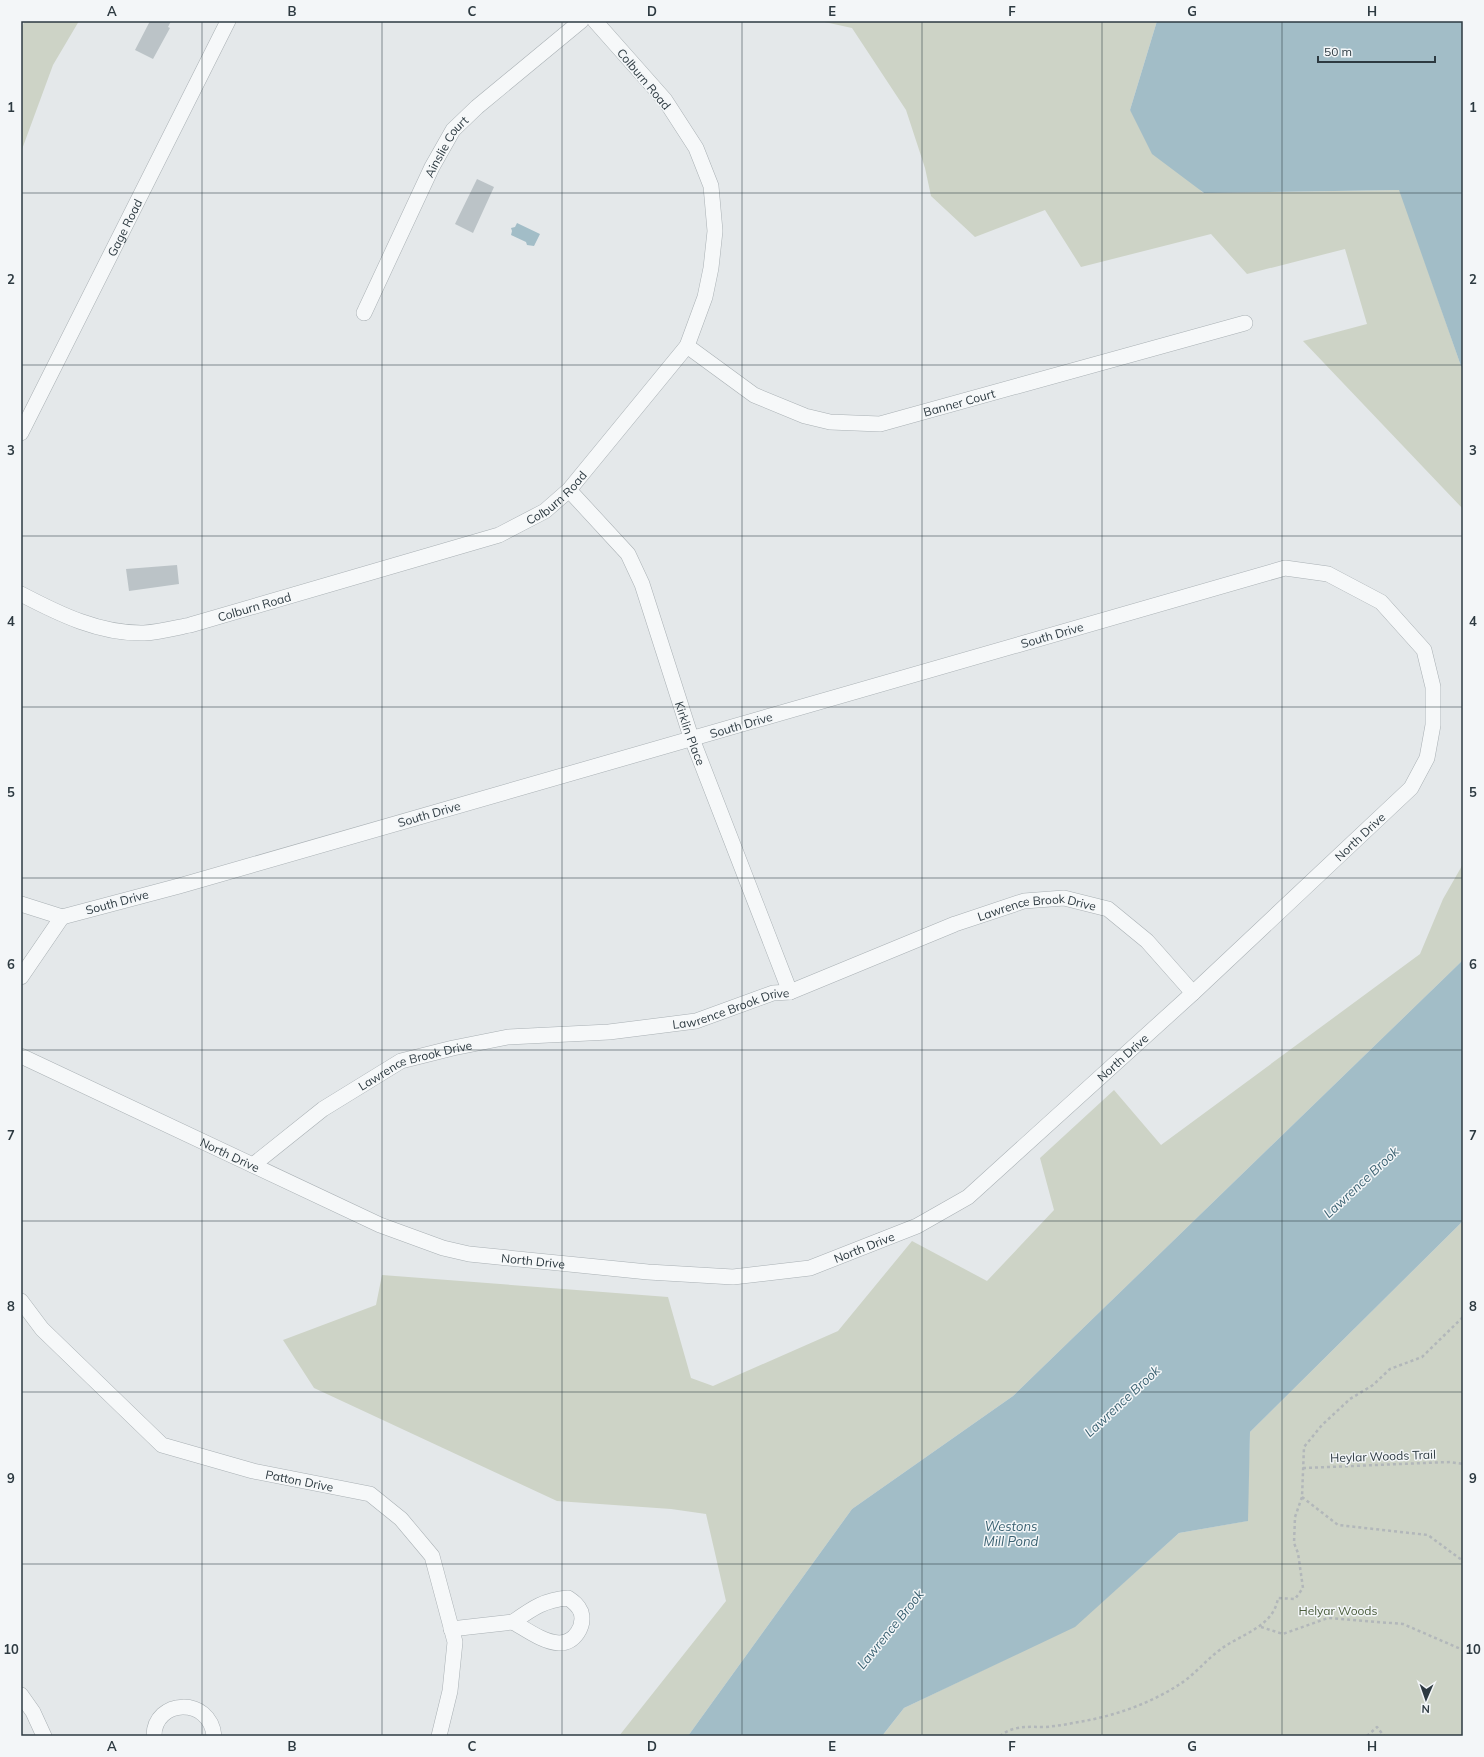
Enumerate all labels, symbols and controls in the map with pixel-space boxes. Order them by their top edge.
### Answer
text: A [107,3,117,19]
text: B [288,3,297,19]
text: C [468,3,477,19]
text: D [647,3,657,19]
text: E [828,3,836,19]
text: F [1008,3,1016,19]
text: G [1187,3,1197,19]
text: H [1367,3,1377,19]
scale bar [1318,38,1435,64]
text: 50 m [1324,44,1352,59]
street label: Colburn Road [614,45,674,113]
text: 1 [7,99,15,115]
text: 1 [1469,99,1477,115]
street label: Ainslie Court [421,112,471,180]
street label: Gage Road [104,196,145,259]
text: 2 [7,271,15,287]
text: 2 [1469,271,1477,287]
street label: Banner Court [921,385,997,419]
text: 3 [7,442,15,458]
text: 3 [1469,442,1477,458]
street label: Colburn Road [523,467,589,527]
street label: Colburn Road [216,589,293,624]
text: 4 [7,613,15,629]
text: 4 [1469,613,1477,629]
street label: South Drive [1019,619,1085,651]
street label: Kirklin Place [672,699,709,767]
street label: South Drive [708,709,774,741]
text: 5 [7,784,15,800]
text: 5 [1469,784,1477,800]
street label: South Drive [396,798,462,830]
street label: North Drive [1331,809,1388,864]
street label: South Drive [84,886,150,918]
street label: Lawrence Brook Drive [975,890,1098,924]
text: 6 [7,956,15,972]
text: 6 [1469,956,1477,972]
street label: Lawrence Brook Drive [672,985,790,1031]
street label: North Drive [1094,1030,1151,1084]
street label: Lawrence Brook Drive [355,1037,473,1093]
text: 7 [7,1127,15,1143]
text: 7 [1469,1127,1477,1143]
street label: North Drive [198,1134,262,1175]
water label: Lawrence Brook [1320,1143,1402,1221]
street label: North Drive [831,1228,896,1266]
street label: North Drive [501,1250,566,1271]
text: 8 [7,1298,15,1314]
text: 8 [1469,1298,1477,1314]
water label: Lawrence Brook [1081,1362,1163,1440]
street label: Heylar Woods Trail [1330,1447,1436,1465]
street label: Patton Drive [264,1466,335,1494]
text: 9 [7,1470,15,1486]
text: 9 [1469,1470,1477,1486]
water label: Westons Mill Pond [984,1518,1039,1549]
water label: Lawrence Brook [853,1586,927,1672]
park label: Helyar Woods [1298,1603,1378,1618]
text: 10 [3,1641,19,1657]
text: 10 [1465,1641,1481,1657]
north arrow [1406,1679,1446,1719]
text: N [1421,1702,1430,1716]
text: A [107,1738,117,1754]
text: B [288,1738,297,1754]
text: C [468,1738,477,1754]
text: D [647,1738,657,1754]
text: E [828,1738,836,1754]
text: F [1008,1738,1016,1754]
text: G [1187,1738,1197,1754]
text: H [1367,1738,1377,1754]

